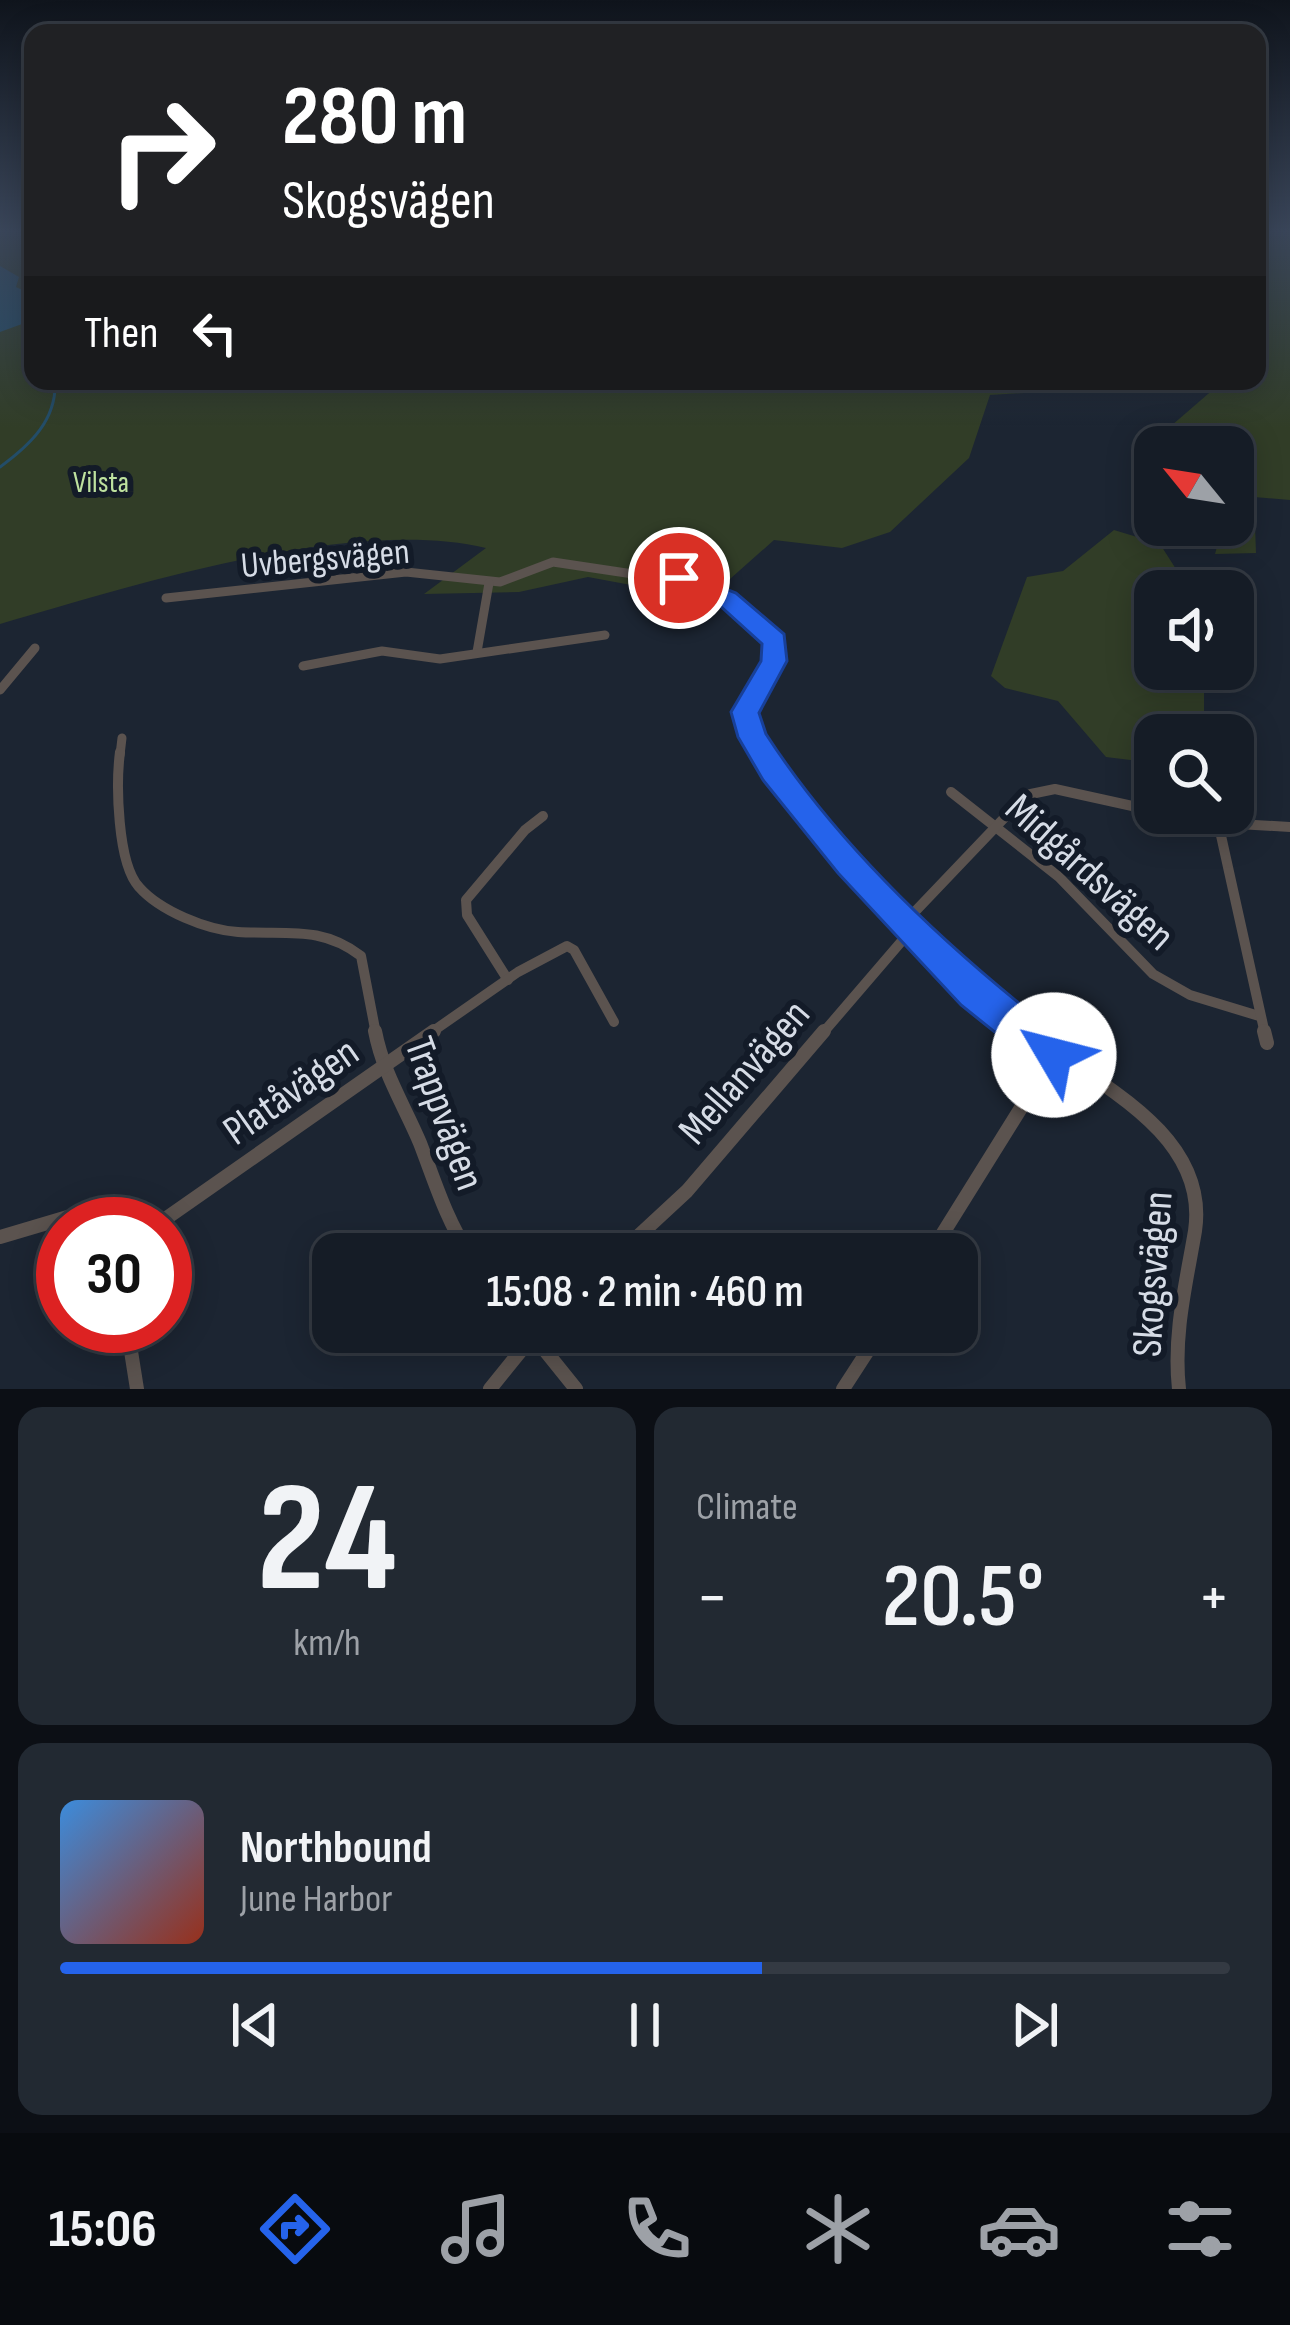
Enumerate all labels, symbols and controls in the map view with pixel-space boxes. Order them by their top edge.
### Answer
text: 280 m [282,67,467,168]
icon: right [84,72,240,228]
text: Skogsvägen [282,169,495,234]
icon: left [182,300,248,366]
text: Then [84,306,158,361]
north arrow [1134,426,1254,546]
map controls [1134,426,1254,834]
park label: Vilsta [73,465,129,501]
pin [628,527,730,629]
street label: Uvbergsvägen [239,531,411,588]
icon: arrive [646,545,712,611]
button: sound [1134,570,1254,690]
button: search [1134,714,1254,834]
street label: Midgårdsvägen [994,784,1184,962]
street label: Mellanvägen [668,990,821,1155]
position arrow [991,992,1117,1118]
street label: Platåvägen [214,1027,369,1157]
street label: Trappvägen [392,1030,495,1197]
street label: Skogsvägen [1122,1190,1185,1359]
speed limit sign: 30 [36,1197,192,1353]
text: 15:08 · 2 min · 460 m [486,1265,804,1320]
text: 24 [257,1448,397,1635]
text: Climate [696,1484,798,1531]
text: 20.5° [882,1544,1044,1652]
text: − [696,1559,728,1638]
text: + [1198,1559,1230,1638]
text: km/h [293,1620,361,1667]
text: Northbound [240,1821,432,1876]
text: June Harbor [240,1876,392,1923]
icon: previous [222,1992,288,2058]
icon: pause [612,1992,678,2058]
icon: next [1002,1992,1068,2058]
icon: directions [253,2187,337,2271]
icon: music [434,2187,518,2271]
icon: phone [615,2187,699,2271]
icon: climate [796,2187,880,2271]
icon: car [977,2187,1061,2271]
icon: filters [1158,2187,1242,2271]
text: 15:06 [48,2197,157,2262]

